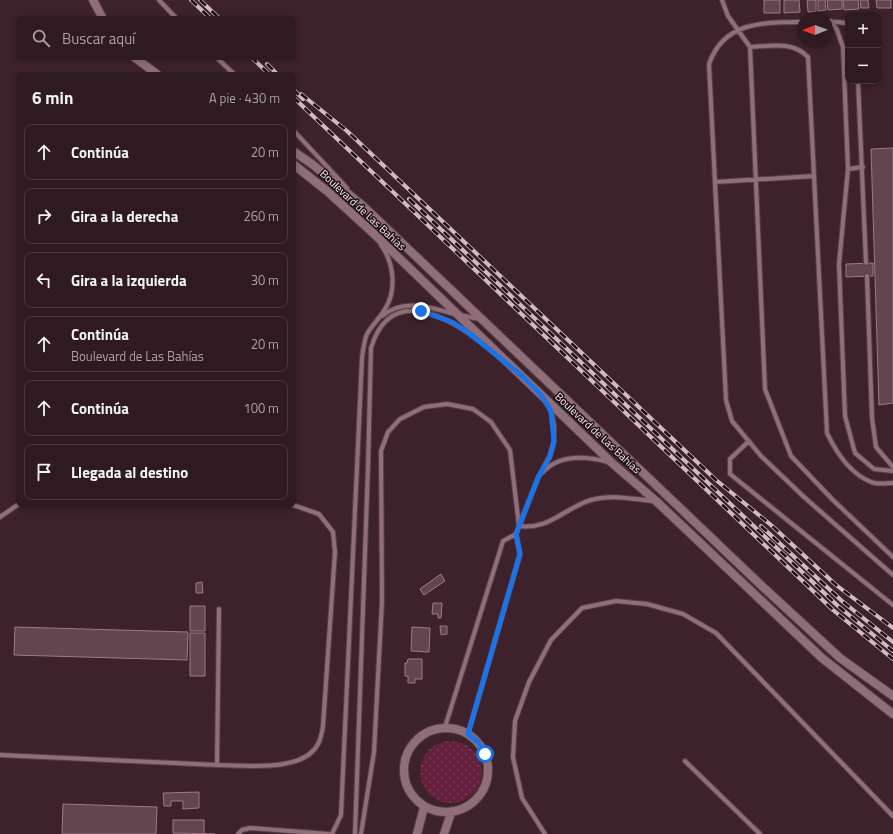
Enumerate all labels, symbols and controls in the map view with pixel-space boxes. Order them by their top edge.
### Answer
north arrow [797,12,833,48]
map controls [845,12,881,84]
button: + [845,12,881,48]
search box [16,16,296,60]
icon: search [30,27,52,49]
text: Buscar aquí [62,27,135,50]
button: − [845,48,881,84]
text: 6 min [32,85,73,111]
text: A pie · 430 m [209,88,280,108]
icon: ahead [33,141,55,163]
text: Continúa [71,141,129,164]
text: 20 m [251,142,279,162]
street label: Boulevard de Las Bahías [316,166,410,254]
icon: right [33,205,55,227]
text: Gira a la derecha [71,205,178,228]
text: 260 m [243,206,279,226]
icon: left [33,269,55,291]
text: Gira a la izquierda [71,269,187,292]
text: 30 m [251,270,279,290]
route end [412,302,430,320]
text: Continúa [71,323,129,346]
icon: ahead [33,333,55,355]
text: 20 m [251,334,279,354]
text: Boulevard de Las Bahías [71,346,204,366]
street label: Boulevard de Las Bahías [551,389,645,477]
icon: ahead [33,397,55,419]
text: Continúa [71,397,129,420]
text: 100 m [243,398,279,418]
icon: arrive [33,461,55,483]
text: Llegada al destino [71,461,188,484]
route start [476,745,494,763]

